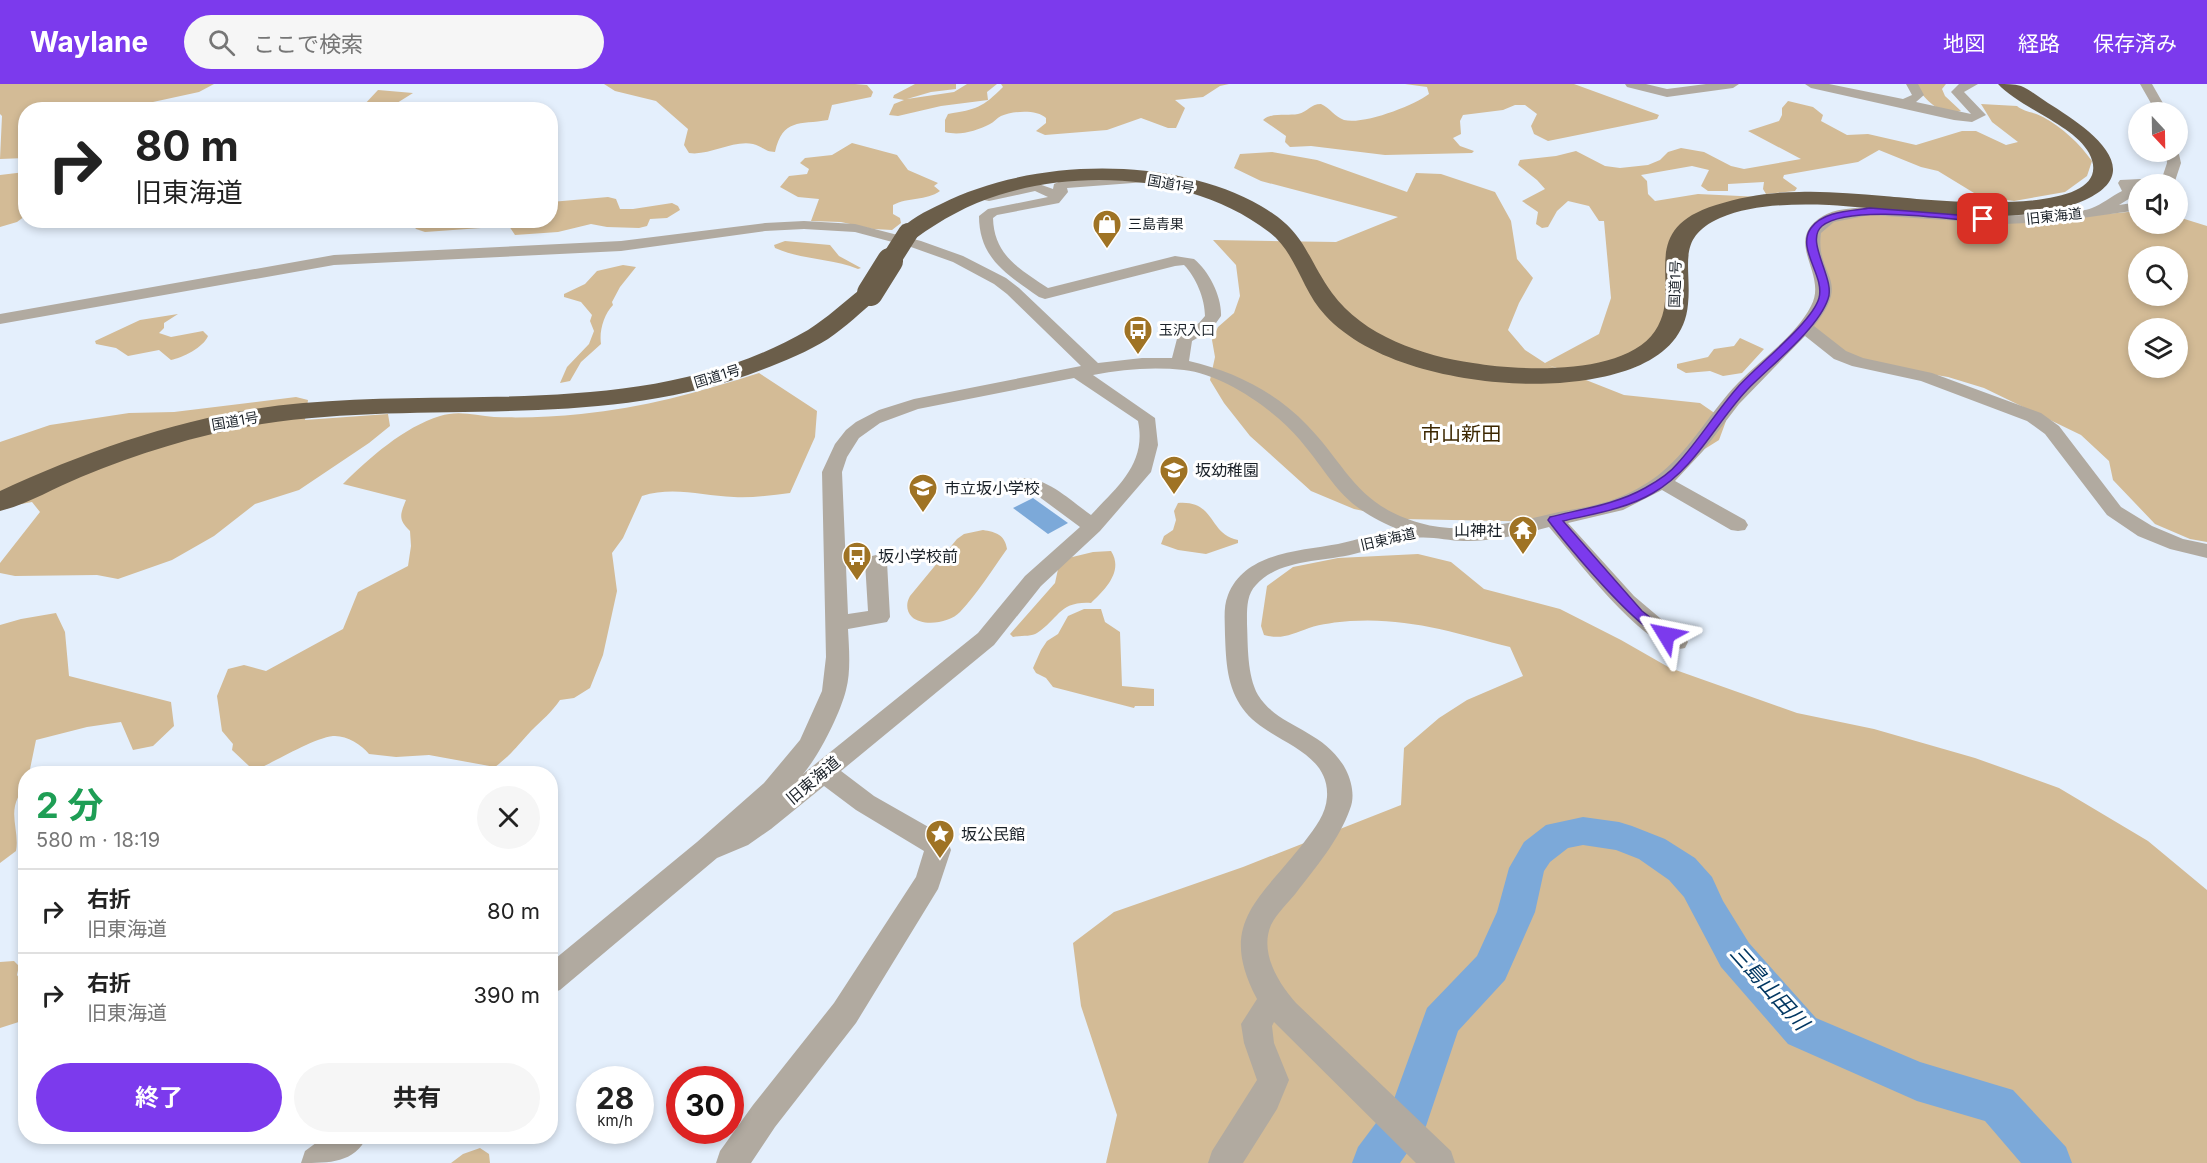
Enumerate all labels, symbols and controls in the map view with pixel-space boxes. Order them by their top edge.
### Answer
search box [184,15,604,69]
text: Waylane [30,25,148,59]
icon: search [205,26,238,59]
text: ここで検索 [253,31,363,57]
text: 地図 [1943,31,1985,56]
text: 経路 [2018,31,2060,56]
text: 保存済み [2093,31,2177,56]
north arrow [2128,102,2188,162]
map controls [2128,102,2188,378]
text: 80 m [135,120,239,171]
icon: right [36,126,114,204]
street label: 国道1号 [1146,171,1196,196]
button: sound [2128,174,2188,234]
text: 旧東海道 [135,176,243,209]
pin [1957,193,2008,244]
icon: arrive [1966,202,1999,235]
street label: 旧東海道 [2025,204,2083,227]
shop icon: 三島青果 [1091,208,1123,250]
place label: 三島青果 [1128,215,1184,232]
button: search [2128,246,2188,306]
street label: 国道1号 [1665,260,1684,308]
bus stop icon: 玉沢入口 [1122,314,1154,356]
button: layers [2128,318,2188,378]
place label: 玉沢入口 [1159,321,1215,338]
street label: 国道1号 [692,360,742,391]
street label: 国道1号 [210,408,260,433]
district label: 市山新田 [1421,422,1501,446]
school or university icon: 坂幼稚園 [1158,454,1190,496]
place label: 坂幼稚園 [1195,460,1259,480]
school or university icon: 市立坂小学校 [907,472,939,514]
place label: 市立坂小学校 [944,478,1040,498]
temple icon: 山神社 [1507,514,1539,556]
place label: 山神社 [1454,520,1502,540]
street label: 旧東海道 [1359,524,1417,553]
bus stop icon: 坂小学校前 [841,540,873,582]
place label: 坂小学校前 [878,546,958,566]
position arrow [1634,603,1698,667]
street label: 旧東海道 [782,752,844,808]
text: 2 分 [36,783,103,827]
button: close [477,786,540,849]
place icon: 坂公民館 [924,818,956,860]
place label: 坂公民館 [961,824,1025,844]
text: 580 m · 18:19 [36,828,160,852]
text: 右折 [87,886,131,912]
icon: right [36,895,69,928]
text: 80 m [487,898,540,924]
text: 旧東海道 [87,917,167,941]
water label: 三島山田川 [1725,940,1815,1037]
text: 右折 [87,970,131,996]
icon: right [36,979,69,1012]
text: 390 m [473,982,540,1008]
text: 旧東海道 [87,1001,167,1025]
button: 終了 [36,1063,282,1132]
button: 共有 [294,1063,540,1132]
speed limit sign: 30 [666,1066,744,1144]
text: 28 [596,1080,634,1116]
text: km/h [597,1111,633,1130]

